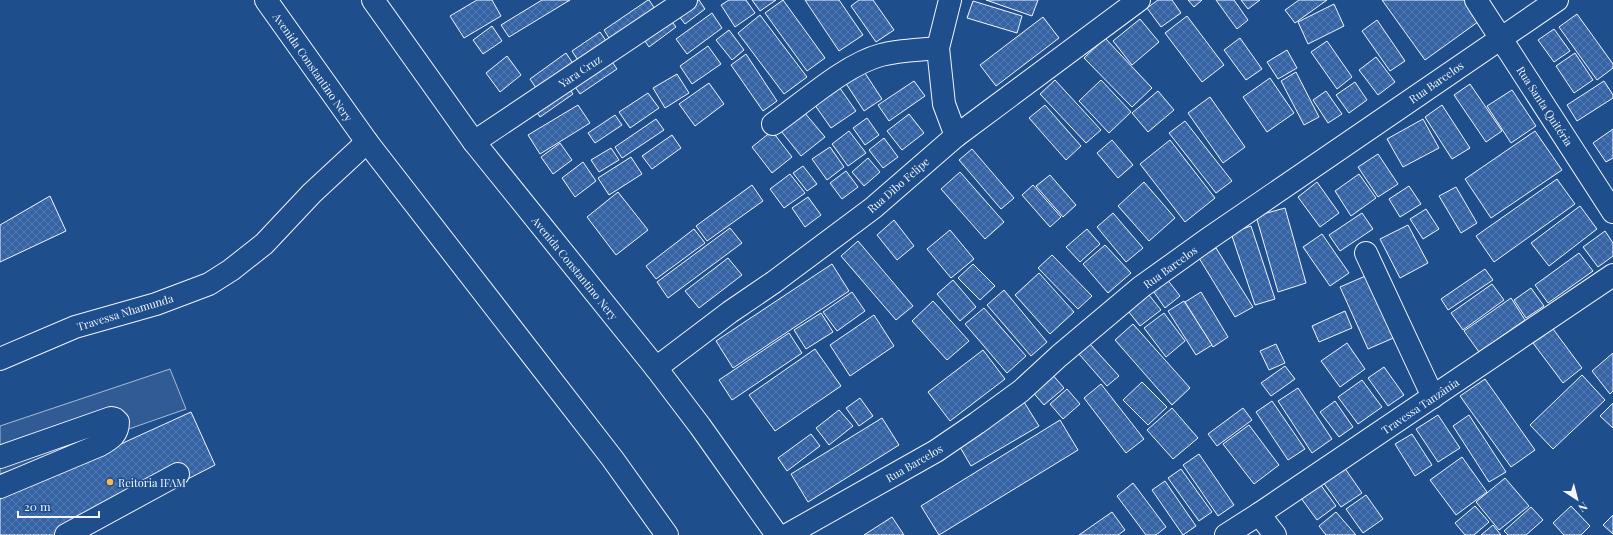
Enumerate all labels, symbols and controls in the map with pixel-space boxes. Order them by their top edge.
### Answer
street label: Avenida Constantino Nery [269,9,356,125]
street label: Yara Cruz [555,51,604,91]
street label: Rua Barcelos [1406,58,1466,106]
street label: Rua Santa Quitéria [1514,63,1577,149]
street label: Rua Dibo Felipe [864,154,933,216]
street label: Avenida Constantino Nery [528,212,622,323]
street label: Rua Barcelos [1140,242,1200,292]
street label: Travessa Nhamunda [75,290,176,334]
street label: Travessa Tanzânia [1378,374,1462,437]
street label: Rua Barcelos [883,441,945,485]
place label: Reitoria IFAM [118,475,186,490]
marker: Reitoria IFAM [105,477,115,487]
north arrow [1557,479,1597,519]
scale bar [18,493,99,519]
text: 20 m [24,498,51,514]
text: N [1576,499,1591,516]

